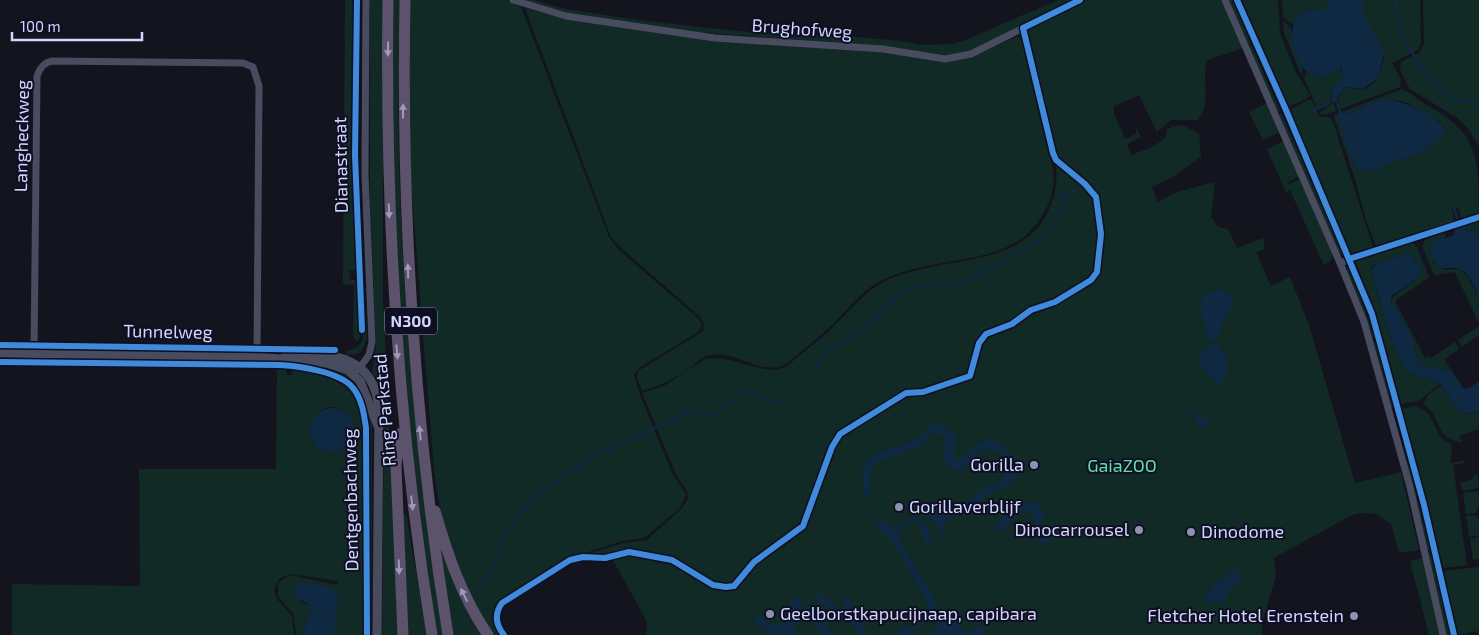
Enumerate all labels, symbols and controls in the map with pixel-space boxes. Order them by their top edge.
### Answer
scale bar [12,10,142,42]
street label: Brughofweg [751,14,853,42]
text: 100 m [20,17,61,35]
one-way arrow [383,41,391,57]
street label: Langheckweg [9,80,33,192]
one-way arrow [399,103,407,119]
street label: Dianastraat [328,116,352,213]
one-way arrow [385,203,393,219]
one-way arrow [404,262,412,278]
road number: N300 [385,308,437,334]
street label: Tunnelweg [123,319,213,343]
one-way arrow [393,345,401,361]
street label: Ring Parkstad [368,353,400,467]
one-way arrow [416,424,424,440]
street label: Dentgenbachweg [338,428,362,572]
place label: Gorilla [970,453,1024,475]
park label: GaiaZOO [1087,454,1157,476]
marker: Gorilla [1028,459,1040,471]
one-way arrow [408,495,416,511]
place label: Gorillaverblijf [909,495,1022,517]
marker: Gorillaverblijf [893,501,905,513]
place label: Dinocarrousel [1014,518,1130,540]
place label: Dinodome [1201,520,1284,542]
marker: Dinocarrousel [1133,524,1145,536]
marker: Dinodome [1185,526,1197,538]
one-way arrow [396,559,404,575]
one-way arrow [460,588,468,602]
place label: Geelborstkapucijnaap, capibara [780,602,1037,624]
place label: Fletcher Hotel Erenstein [1147,604,1344,626]
marker: Geelborstkapucijnaap, capibara [764,608,776,620]
marker: Fletcher Hotel Erenstein [1348,610,1360,622]

